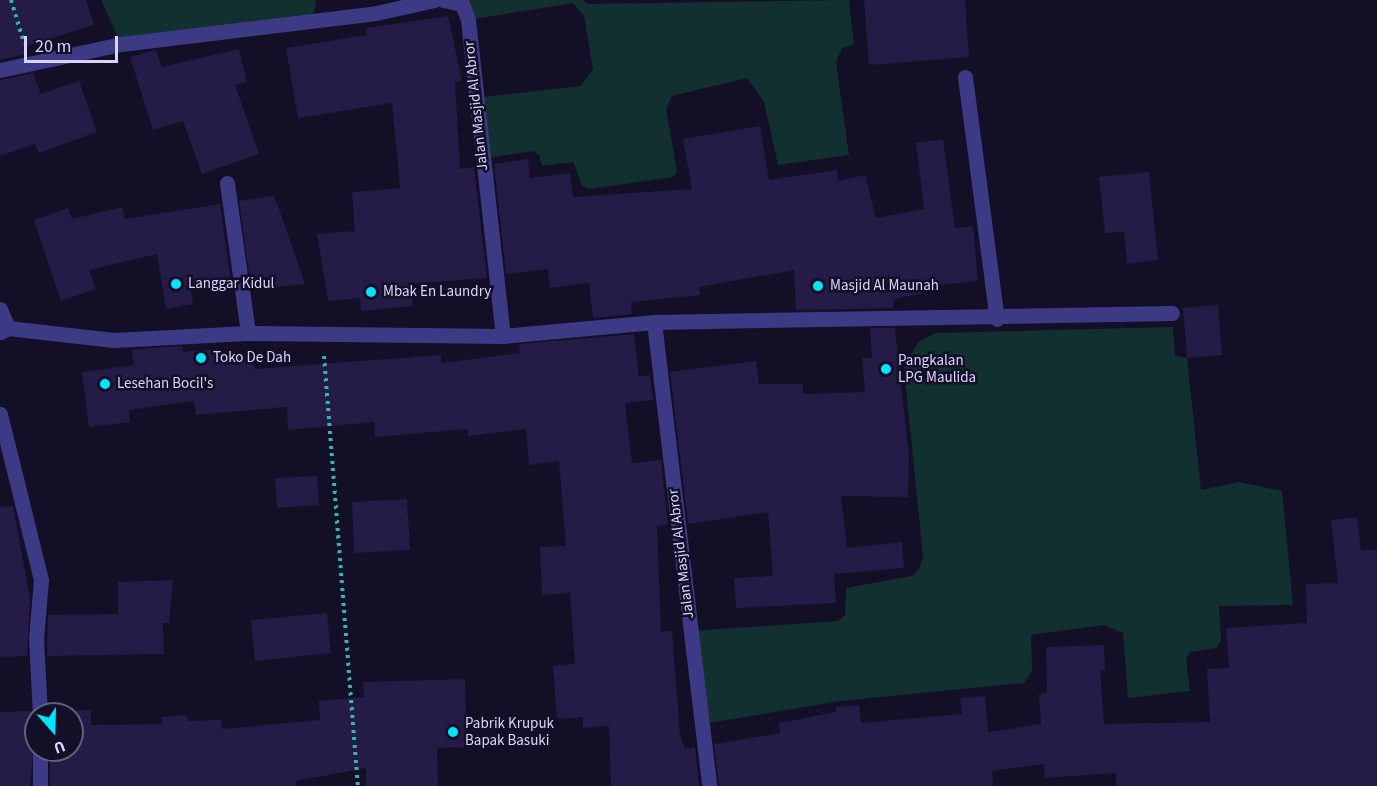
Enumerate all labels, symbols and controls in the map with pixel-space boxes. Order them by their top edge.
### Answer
scale bar [27,24,122,62]
text: 20 m [35,34,71,59]
street label: Jalan Masjid Al Abror [460,40,492,172]
place label: Langgar Kidul [188,275,274,293]
marker: Langgar Kidul [169,277,183,291]
place label: Masjid Al Maunah [830,277,939,295]
marker: Masjid Al Maunah [811,279,825,293]
place label: Mbak En Laundry [383,283,491,301]
marker: Mbak En Laundry [364,285,378,299]
place label: Toko De Dah [213,349,291,367]
marker: Toko De Dah [194,351,208,365]
place label: Pangkalan LPG Maulida [898,351,976,386]
marker: Pangkalan LPG Maulida [879,362,893,376]
place label: Lesehan Bocil's [117,375,213,393]
marker: Lesehan Bocil's [98,377,112,391]
street label: Jalan Masjid Al Abror [664,488,698,620]
north arrow [24,702,84,762]
place label: Pabrik Krupuk Bapak Basuki [465,714,554,749]
marker: Pabrik Krupuk Bapak Basuki [446,725,460,739]
text: U [51,735,68,759]

